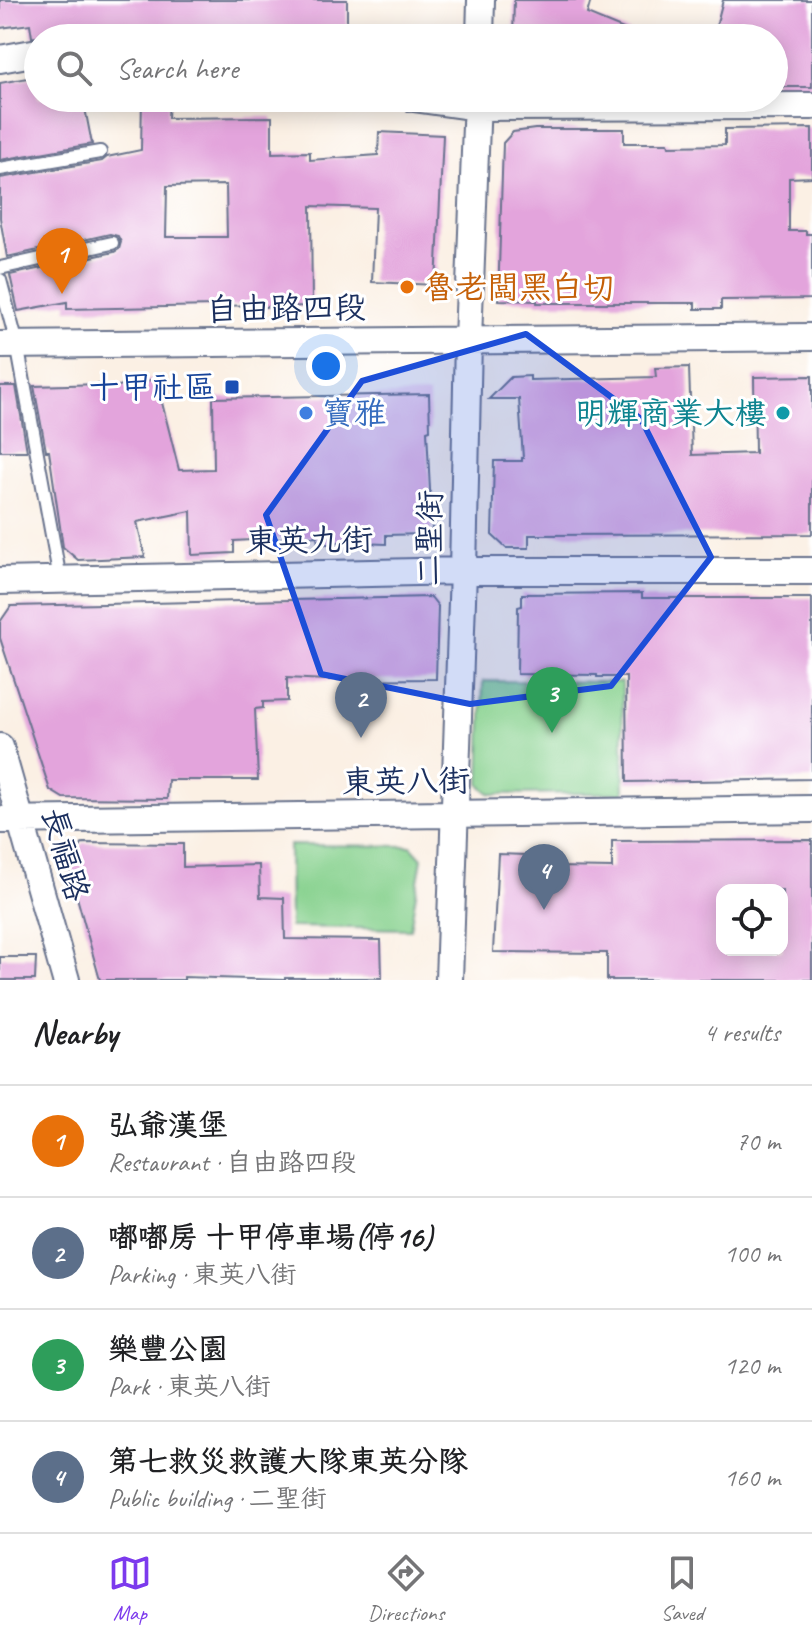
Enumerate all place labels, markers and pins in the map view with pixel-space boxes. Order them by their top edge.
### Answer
pin: 1 [36,228,88,294]
place label: 魯老闆黑白切 [423,267,615,308]
marker: 魯老闆黑白切 [398,278,416,296]
place label: 十甲社區 [88,367,216,408]
marker: 十甲社區 [223,378,241,396]
place label: 寶雅 [322,393,386,434]
place label: 明輝商業大樓 [575,393,767,434]
marker: 寶雅 [297,404,315,422]
marker: 明輝商業大樓 [774,404,792,422]
pin: 3 [526,667,578,733]
pin: 2 [335,672,387,738]
pin: 4 [518,844,570,910]

